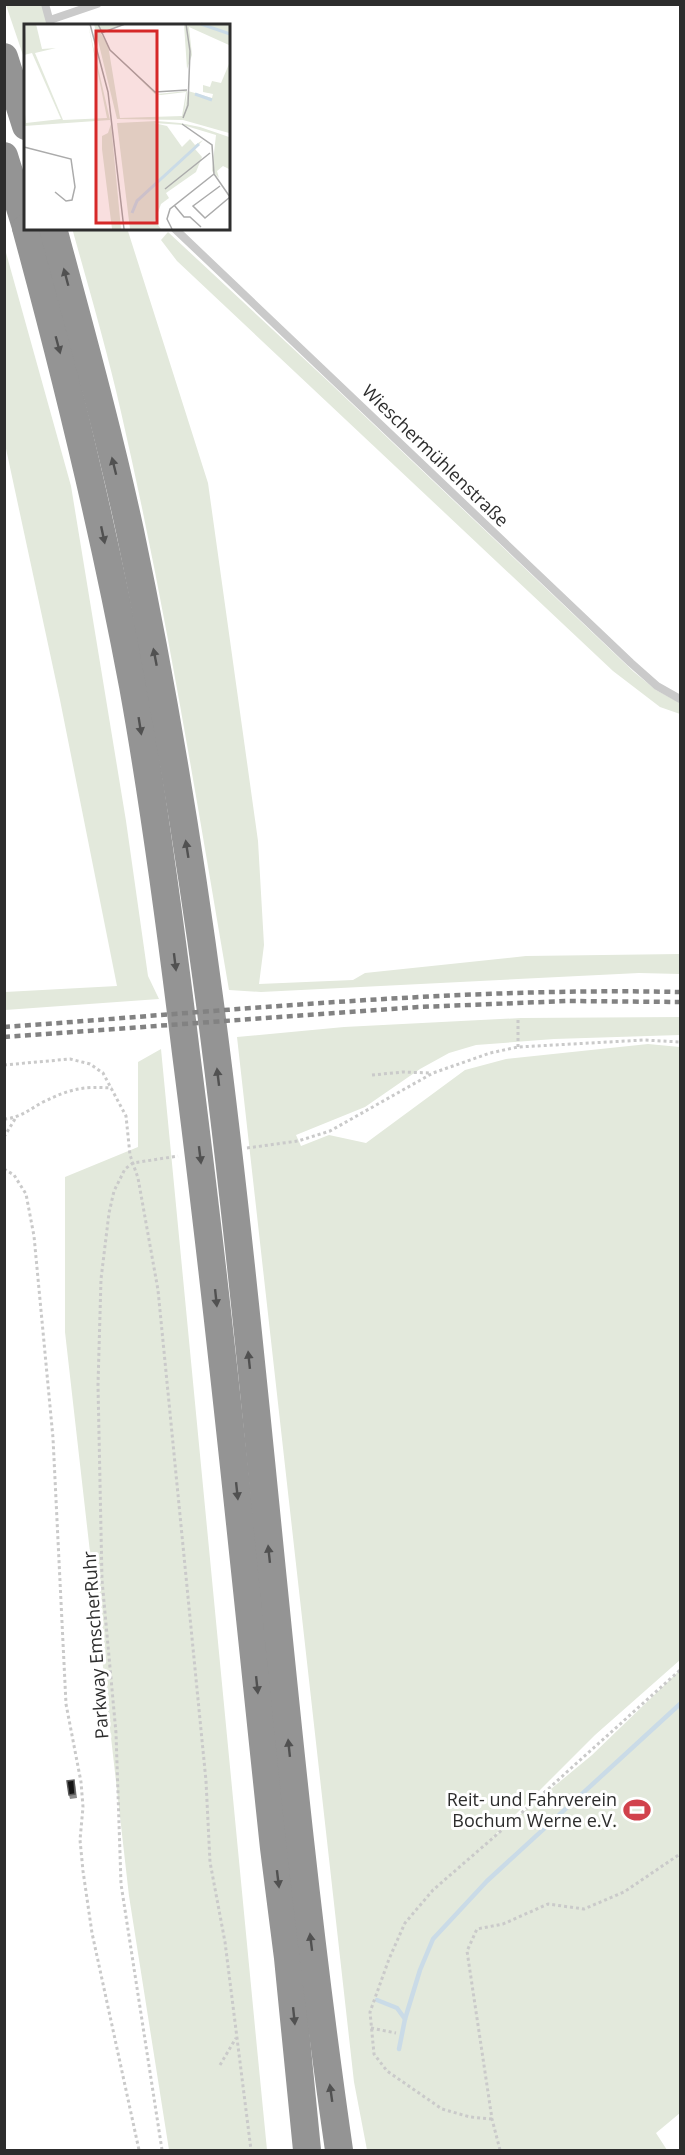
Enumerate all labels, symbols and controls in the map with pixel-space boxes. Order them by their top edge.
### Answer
inset map [24,24,230,230]
one-way arrow [61,268,71,286]
one-way arrow [54,336,63,354]
street label: Wieschermühlenstraße [357,379,514,532]
one-way arrow [109,457,119,475]
one-way arrow [99,526,108,545]
one-way arrow [150,647,159,666]
one-way arrow [135,717,144,736]
one-way arrow [182,840,191,859]
one-way arrow [170,952,179,971]
one-way arrow [214,1068,223,1087]
one-way arrow [195,1146,204,1165]
one-way arrow [211,1288,220,1307]
one-way arrow [245,1350,254,1369]
one-way arrow [232,1482,242,1501]
one-way arrow [264,1544,274,1563]
street label: Parkway EmscherRuhr [76,1550,114,1740]
one-way arrow [252,1676,262,1695]
one-way arrow [284,1738,294,1757]
place label: Reit- und Fahrverein Bochum Werne e.V. [447,1787,617,1832]
sports icon: Reit- und Fahrverein Bochum Werne e.V. [622,1795,652,1825]
one-way arrow [273,1870,282,1889]
one-way arrow [306,1932,315,1951]
one-way arrow [289,2007,299,2026]
one-way arrow [326,2083,335,2102]

